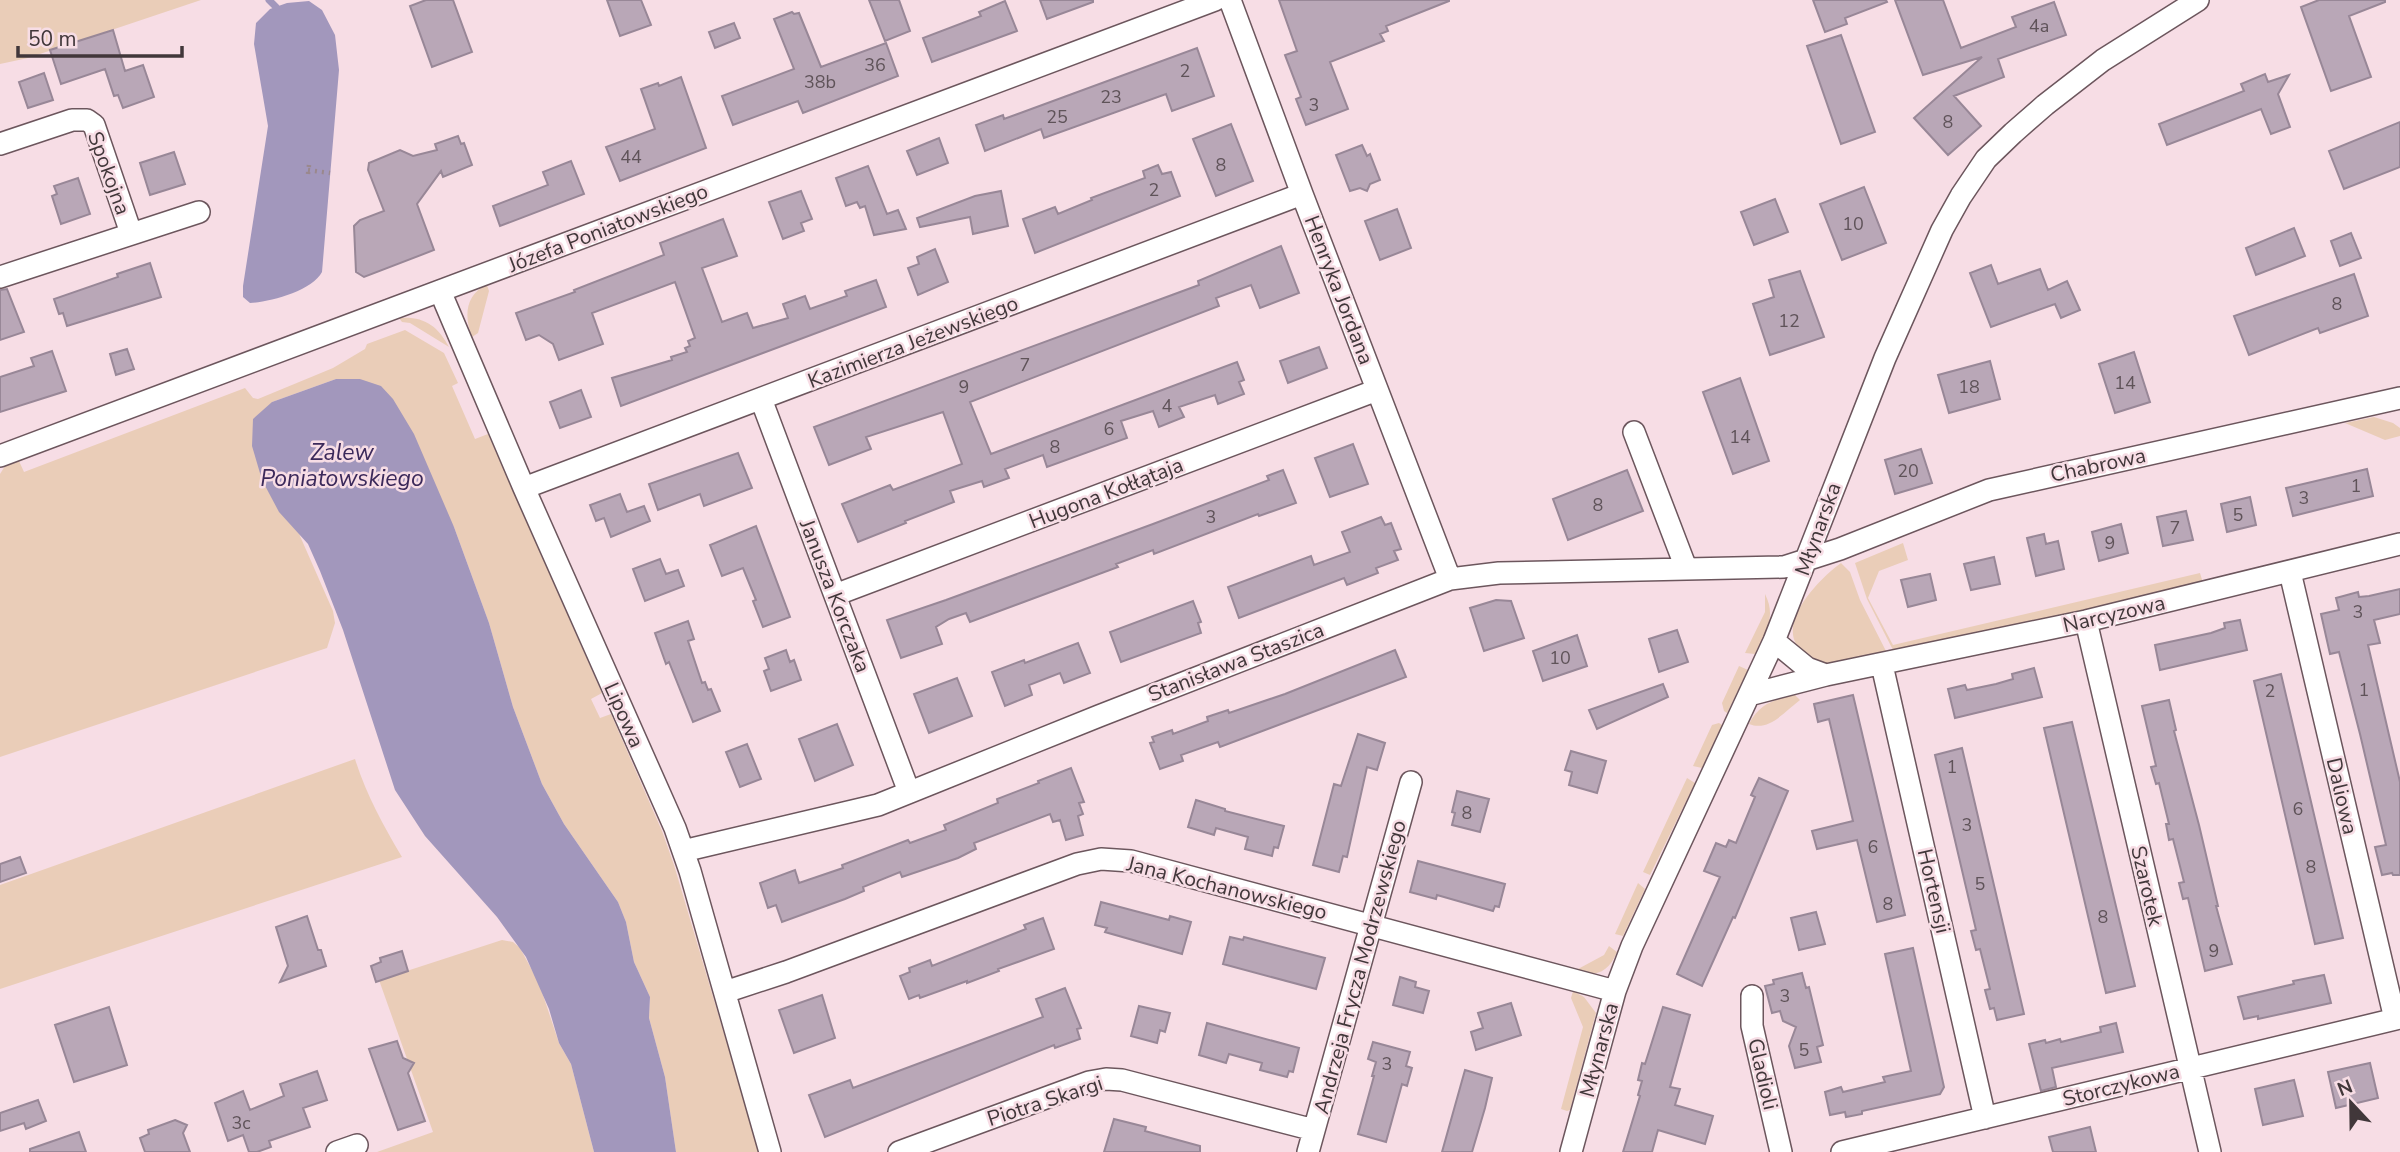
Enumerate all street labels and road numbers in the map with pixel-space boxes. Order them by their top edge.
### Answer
street label: Spokojna [81,127,137,219]
street label: Józefa Poniatowskiego [503,177,712,279]
street label: Henryka Jordana [1298,212,1380,368]
street label: Kazimierza Jeżewskiego [804,289,1022,395]
street label: Chabrowa [2048,441,2148,489]
street label: Hugona Kołłątaja [1025,451,1187,535]
street label: Młynarska [1788,479,1848,579]
street label: Janusza Korczaka [793,515,877,677]
street label: Narcyzowa [2060,589,2168,639]
street label: Stanisława Staszica [1144,616,1328,708]
street label: Lipowa [597,678,651,752]
street label: Daliowa [2320,755,2364,837]
street label: Andrzeja Frycza Modrzewskiego [1307,817,1413,1117]
street label: Szarotek [2124,843,2170,929]
street label: Hortensji [1911,846,1957,936]
street label: Jana Kochanowskiego [1123,849,1330,926]
street label: Młynarska [1573,1000,1625,1100]
street label: Gladioli [1741,1036,1785,1112]
street label: Storczykowa [2060,1057,2182,1113]
street label: Piotra Skargi [984,1069,1106,1133]

